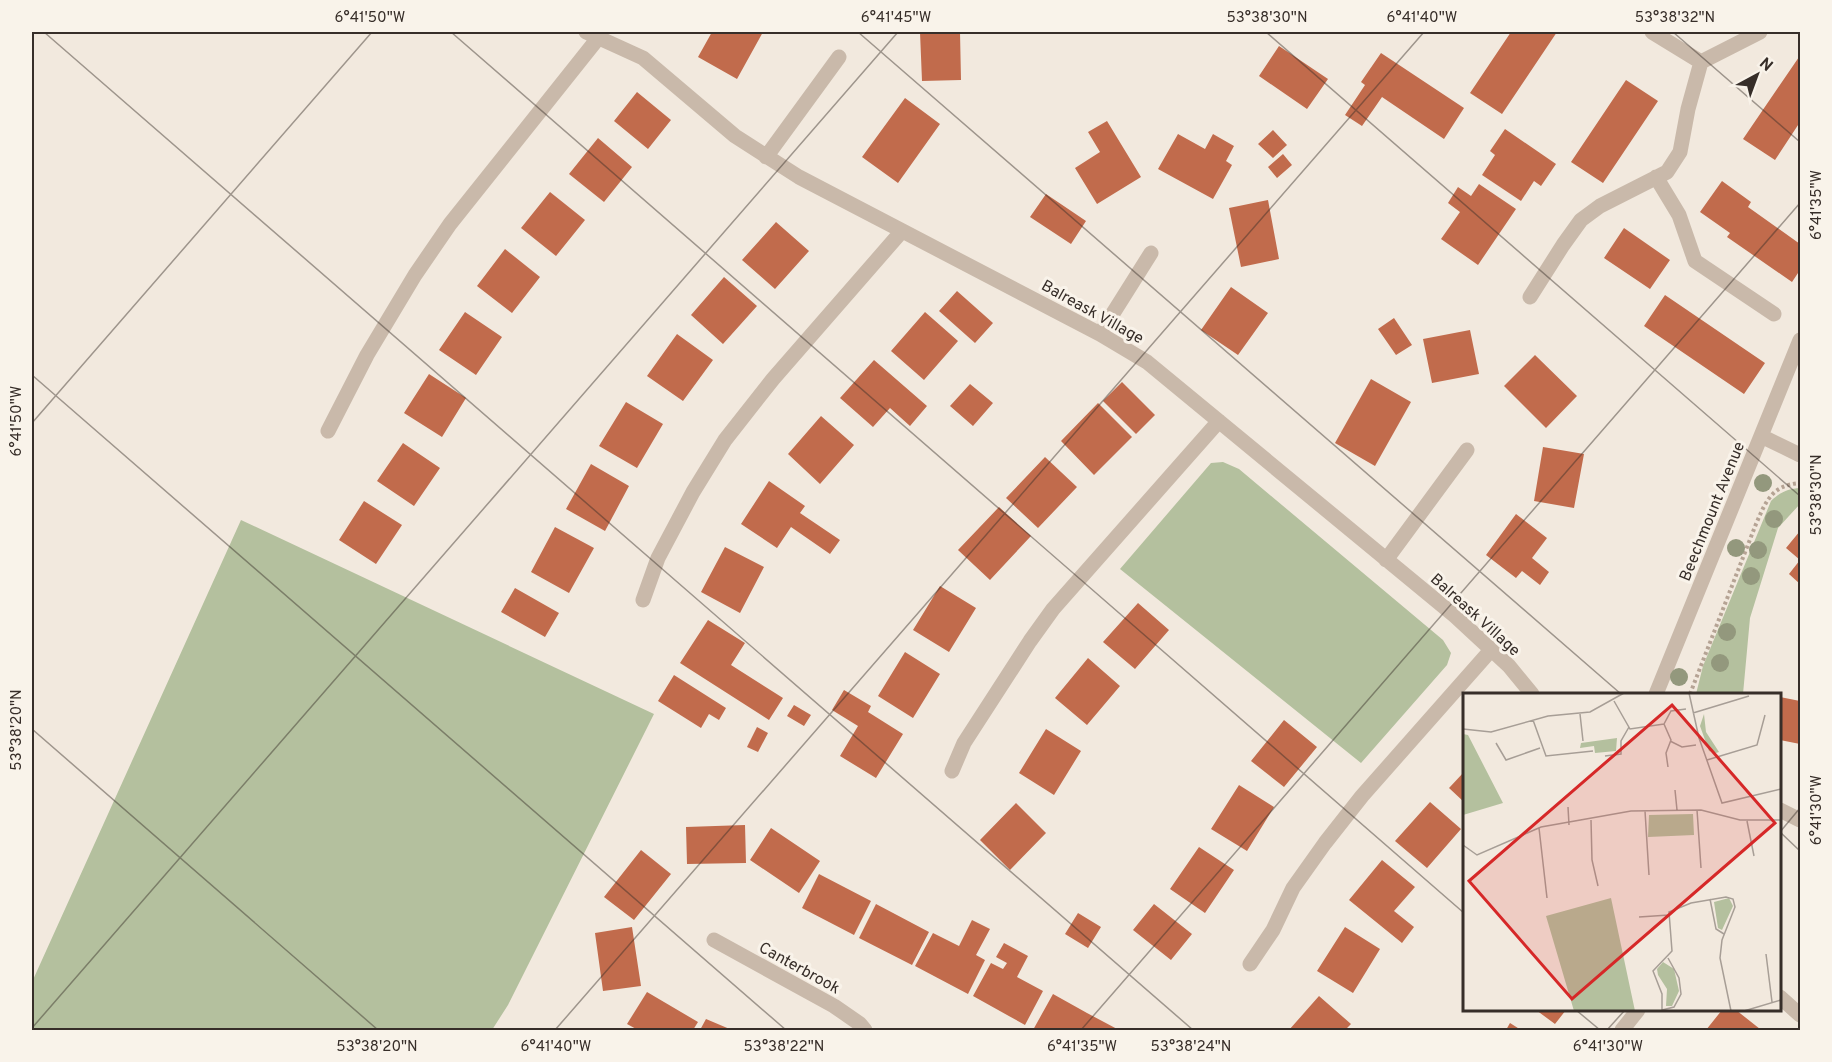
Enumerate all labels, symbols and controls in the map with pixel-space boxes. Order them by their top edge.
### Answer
text: 6°41'50"W [335,9,405,28]
text: 6°41'45"W [861,9,931,28]
text: 53°38'30"N [1226,9,1308,28]
text: 6°41'40"W [1387,9,1457,28]
text: 53°38'32"N [1635,9,1715,28]
north arrow [1727,45,1787,105]
text: N [1755,54,1776,77]
text: 6°41'35"W [1808,170,1827,240]
street label: Balreask Village [1037,276,1147,349]
text: 6°41'50"W [8,386,27,456]
street label: Beechmount Avenue [1676,439,1750,585]
text: 53°38'30"N [1808,454,1827,536]
street label: Balreask Village [1426,570,1524,661]
text: 53°38'20"N [8,689,27,771]
inset map [1463,693,1781,1011]
text: 6°41'30"W [1808,775,1827,845]
street label: Canterbrook [755,938,843,999]
text: 53°38'20"N [336,1038,418,1057]
text: 6°41'40"W [521,1038,591,1057]
text: 53°38'22"N [744,1038,824,1057]
text: 6°41'35"W [1047,1038,1117,1057]
text: 53°38'24"N [1151,1038,1231,1057]
text: 6°41'30"W [1573,1038,1643,1057]

